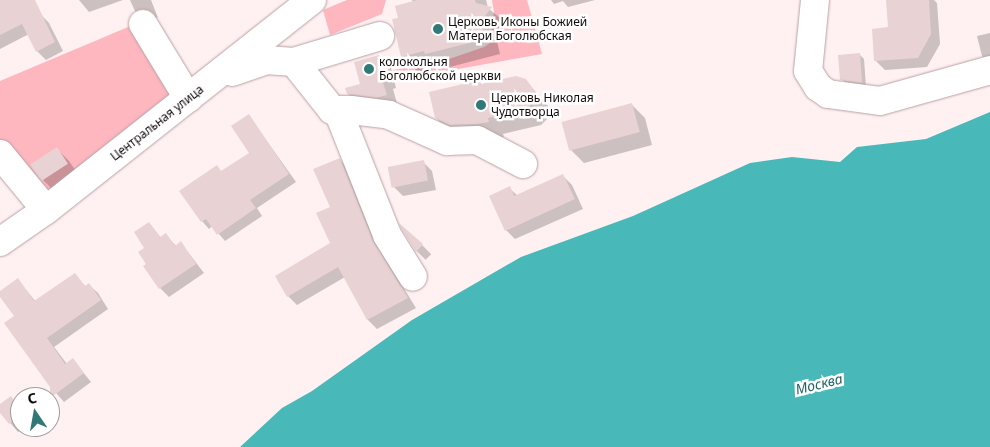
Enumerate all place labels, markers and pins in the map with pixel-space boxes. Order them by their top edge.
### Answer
place label: Церковь Иконы Божией Матери Боголюбская [448,15,587,43]
marker: Церковь Иконы Божией Матери Боголюбская [432,23,444,35]
place label: колокольня Боголюбской церкви [379,55,501,83]
marker: колокольня Боголюбской церкви [363,63,375,75]
place label: Церковь Николая Чудотворца [491,91,594,119]
marker: Церковь Николая Чудотворца [475,99,487,111]

